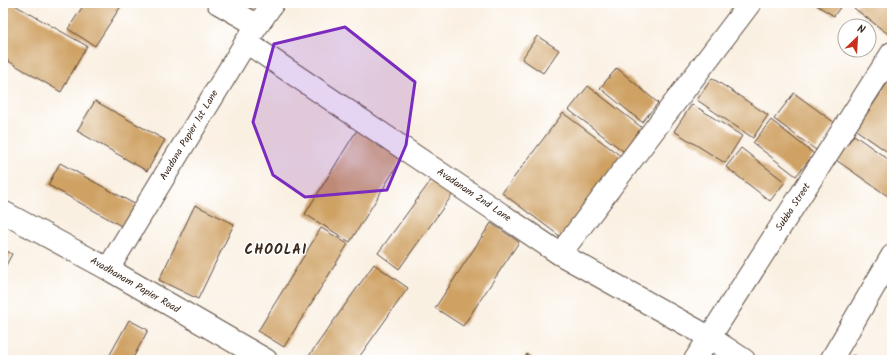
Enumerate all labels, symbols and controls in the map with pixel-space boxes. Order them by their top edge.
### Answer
north arrow [837,18,877,58]
text: N [854,20,868,39]
street label: Avadana Papier 1st Lane [156,86,223,183]
street label: Avadanam 2nd Lane [434,164,515,226]
street label: Subba Street [771,180,815,234]
district label: CHOOLAI [245,239,307,261]
street label: Avadhanam Papier Road [87,253,184,318]

